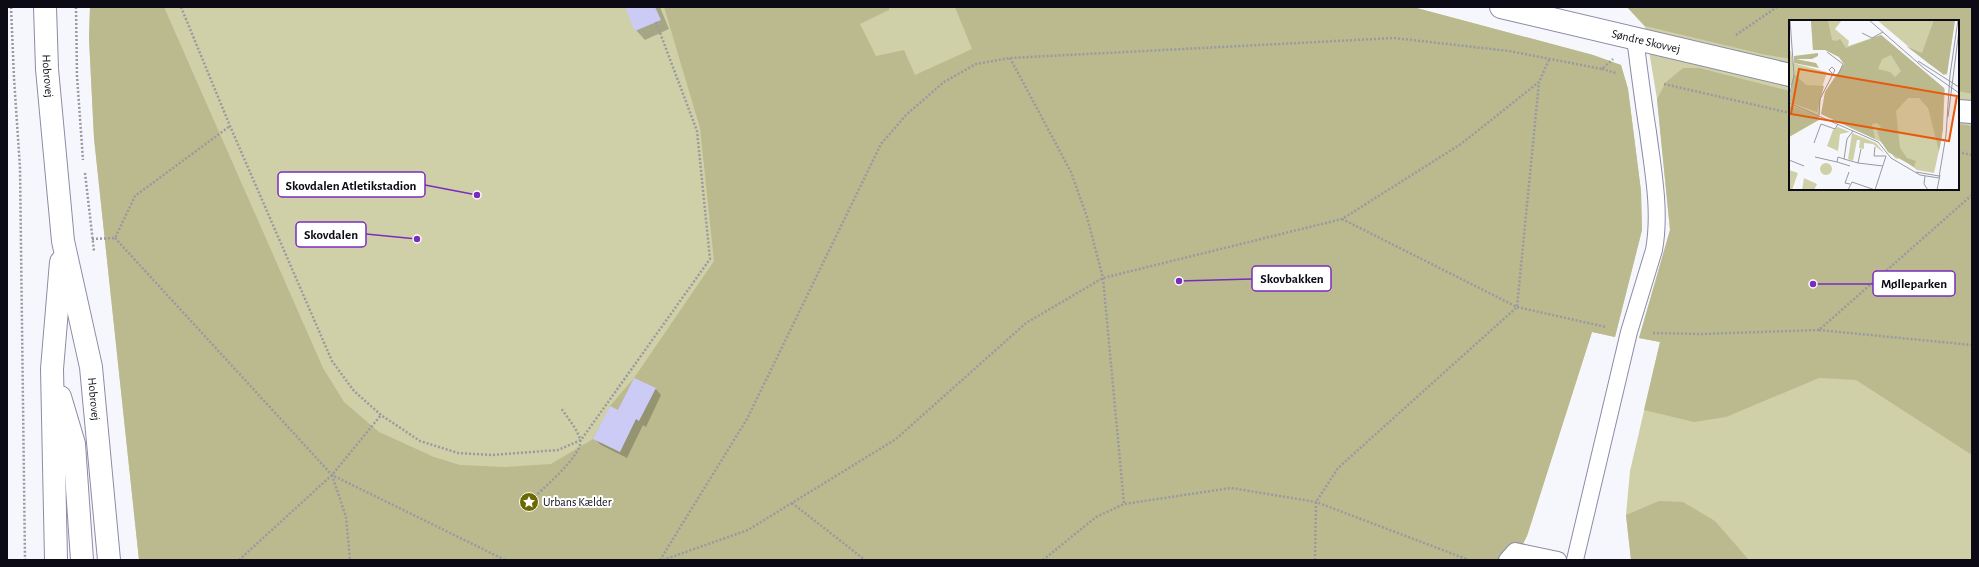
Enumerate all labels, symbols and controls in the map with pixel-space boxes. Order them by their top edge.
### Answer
inset map [1789,20,1959,190]
street label: Søndre Skovvej [1610,27,1682,56]
street label: Hobrovej [41,54,56,98]
callout: Skovdalen Atletikstadion [278,172,425,197]
text: Skovdalen Atletikstadion [286,180,417,193]
callout: Skovdalen [296,222,366,247]
text: Skovdalen [304,229,358,242]
callout: Skovbakken [1252,266,1331,291]
callout: Mølleparken [1873,271,1955,296]
text: Skovbakken [1260,273,1324,286]
text: Mølleparken [1881,278,1947,291]
street label: Hobrovej [86,377,102,421]
place icon: Urbans Kælder [518,491,540,513]
place label: Urbans Kælder [543,496,612,508]

